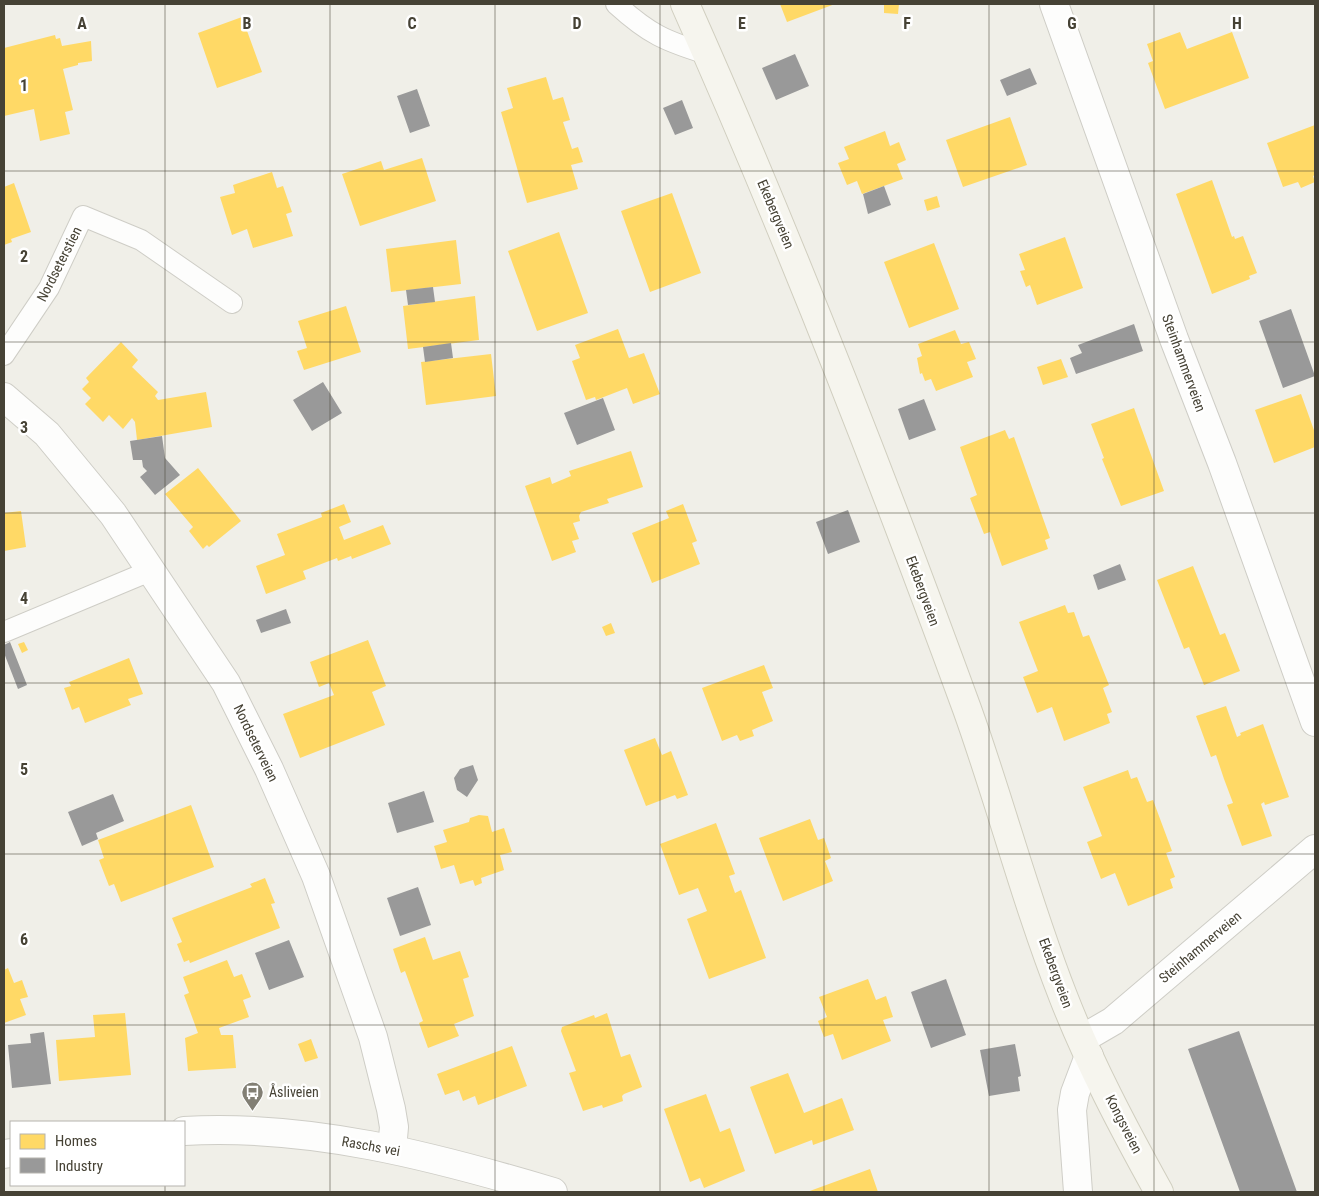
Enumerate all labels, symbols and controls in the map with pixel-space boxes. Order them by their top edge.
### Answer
text: A [77,14,87,33]
text: B [243,14,252,33]
text: C [407,14,417,33]
text: D [572,14,582,33]
text: E [738,14,746,33]
text: F [903,14,911,33]
text: G [1067,14,1077,33]
text: H [1232,14,1242,33]
text: 1 [20,76,28,95]
street label: Ekebergveien [754,177,798,251]
street label: Nordseterstien [33,224,85,304]
text: 2 [20,247,28,266]
street label: Steinhammerveien [1159,312,1209,414]
text: 3 [20,418,28,437]
street label: Ekebergveien [903,554,943,628]
text: 4 [20,589,28,608]
street label: Nordseterveien [230,702,282,784]
text: 5 [20,760,28,779]
street label: Steinhammerveien [1156,908,1244,986]
text: 6 [20,930,28,949]
street label: Ekebergveien [1036,936,1076,1010]
bus stop icon: Åsliveien [241,1080,265,1111]
place label: Åsliveien [269,1083,319,1100]
street label: Kongsveien [1102,1092,1146,1156]
legend [10,1121,185,1186]
text: Homes [55,1132,97,1150]
street label: Raschs vei [341,1133,401,1159]
text: Industry [55,1157,103,1175]

